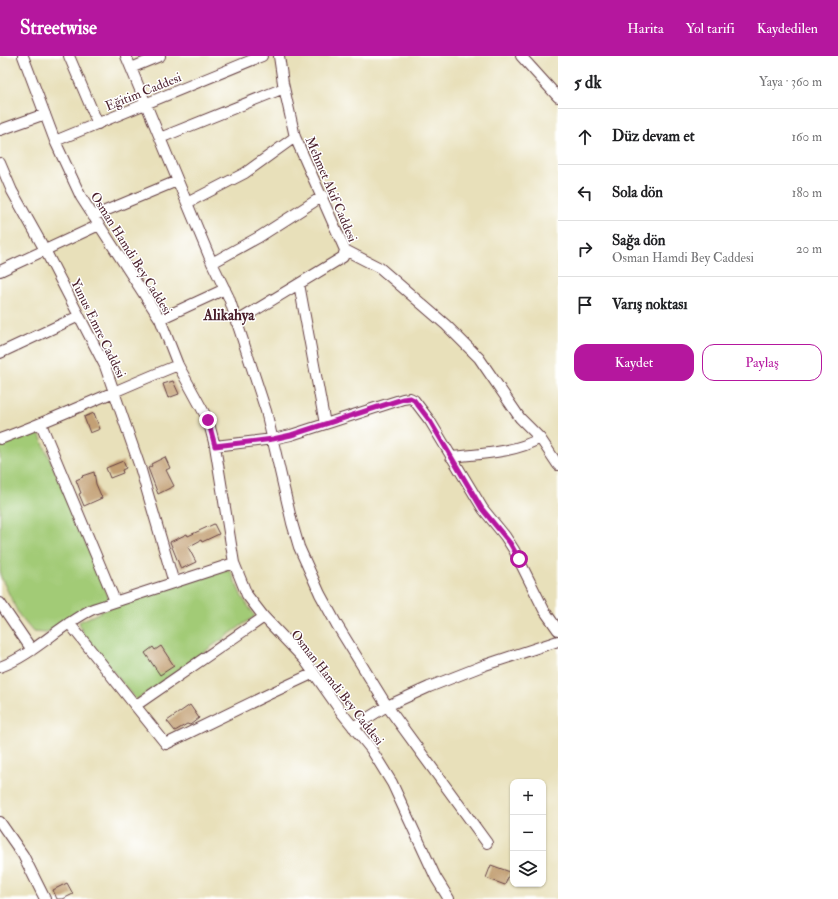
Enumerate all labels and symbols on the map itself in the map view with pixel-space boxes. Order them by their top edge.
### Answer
street label: Eğitim Caddesi [103,69,184,114]
street label: Mehmet Akif Caddesi [302,134,361,245]
street label: Osman Hamdi Bey Caddesi [86,189,176,319]
street label: Yunus Emre Caddesi [67,276,129,381]
district label: Alikahya [203,306,255,326]
route end [199,411,217,429]
route start [510,550,528,568]
street label: Osman Hamdi Bey Caddesi [286,627,388,749]

